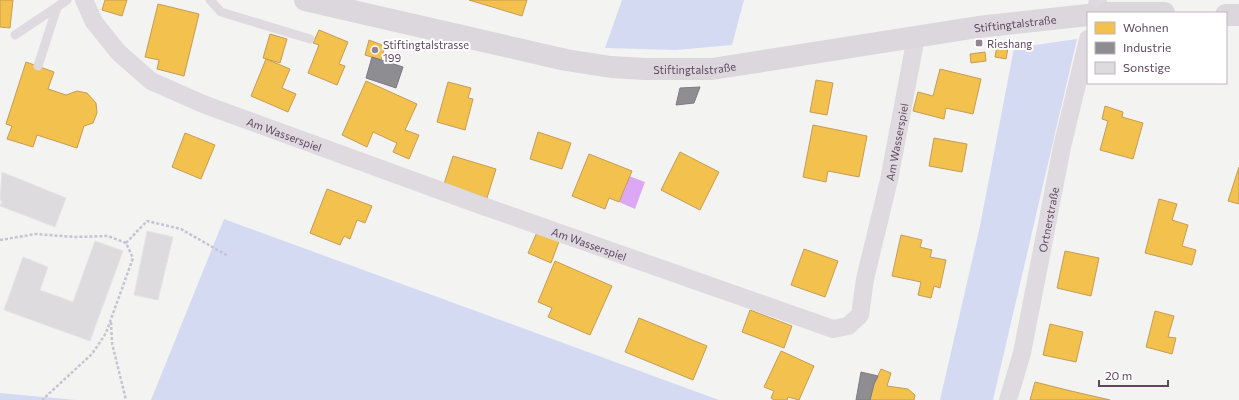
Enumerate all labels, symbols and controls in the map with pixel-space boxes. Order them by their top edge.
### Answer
street label: Stiftingtalstraße [973,12,1057,34]
legend [1087,12,1227,84]
text: Wohnen [1123,20,1169,34]
place label: Rieshang [987,37,1032,50]
place label: Stiftingtalstrasse 199 [383,38,469,64]
marker: Rieshang [974,38,984,48]
text: Industrie [1123,40,1171,54]
marker: Stiftingtalstrasse 199 [370,45,380,55]
street label: Stiftingtalstraße [653,59,737,76]
text: Sonstige [1123,60,1170,74]
street label: Am Wasserspiel [883,102,910,182]
street label: Am Wasserspiel [245,114,324,153]
street label: Ortnerstraße [1035,186,1061,253]
street label: Am Wasserspiel [550,224,629,262]
scale bar [1099,362,1168,388]
text: 20 m [1105,368,1132,382]

